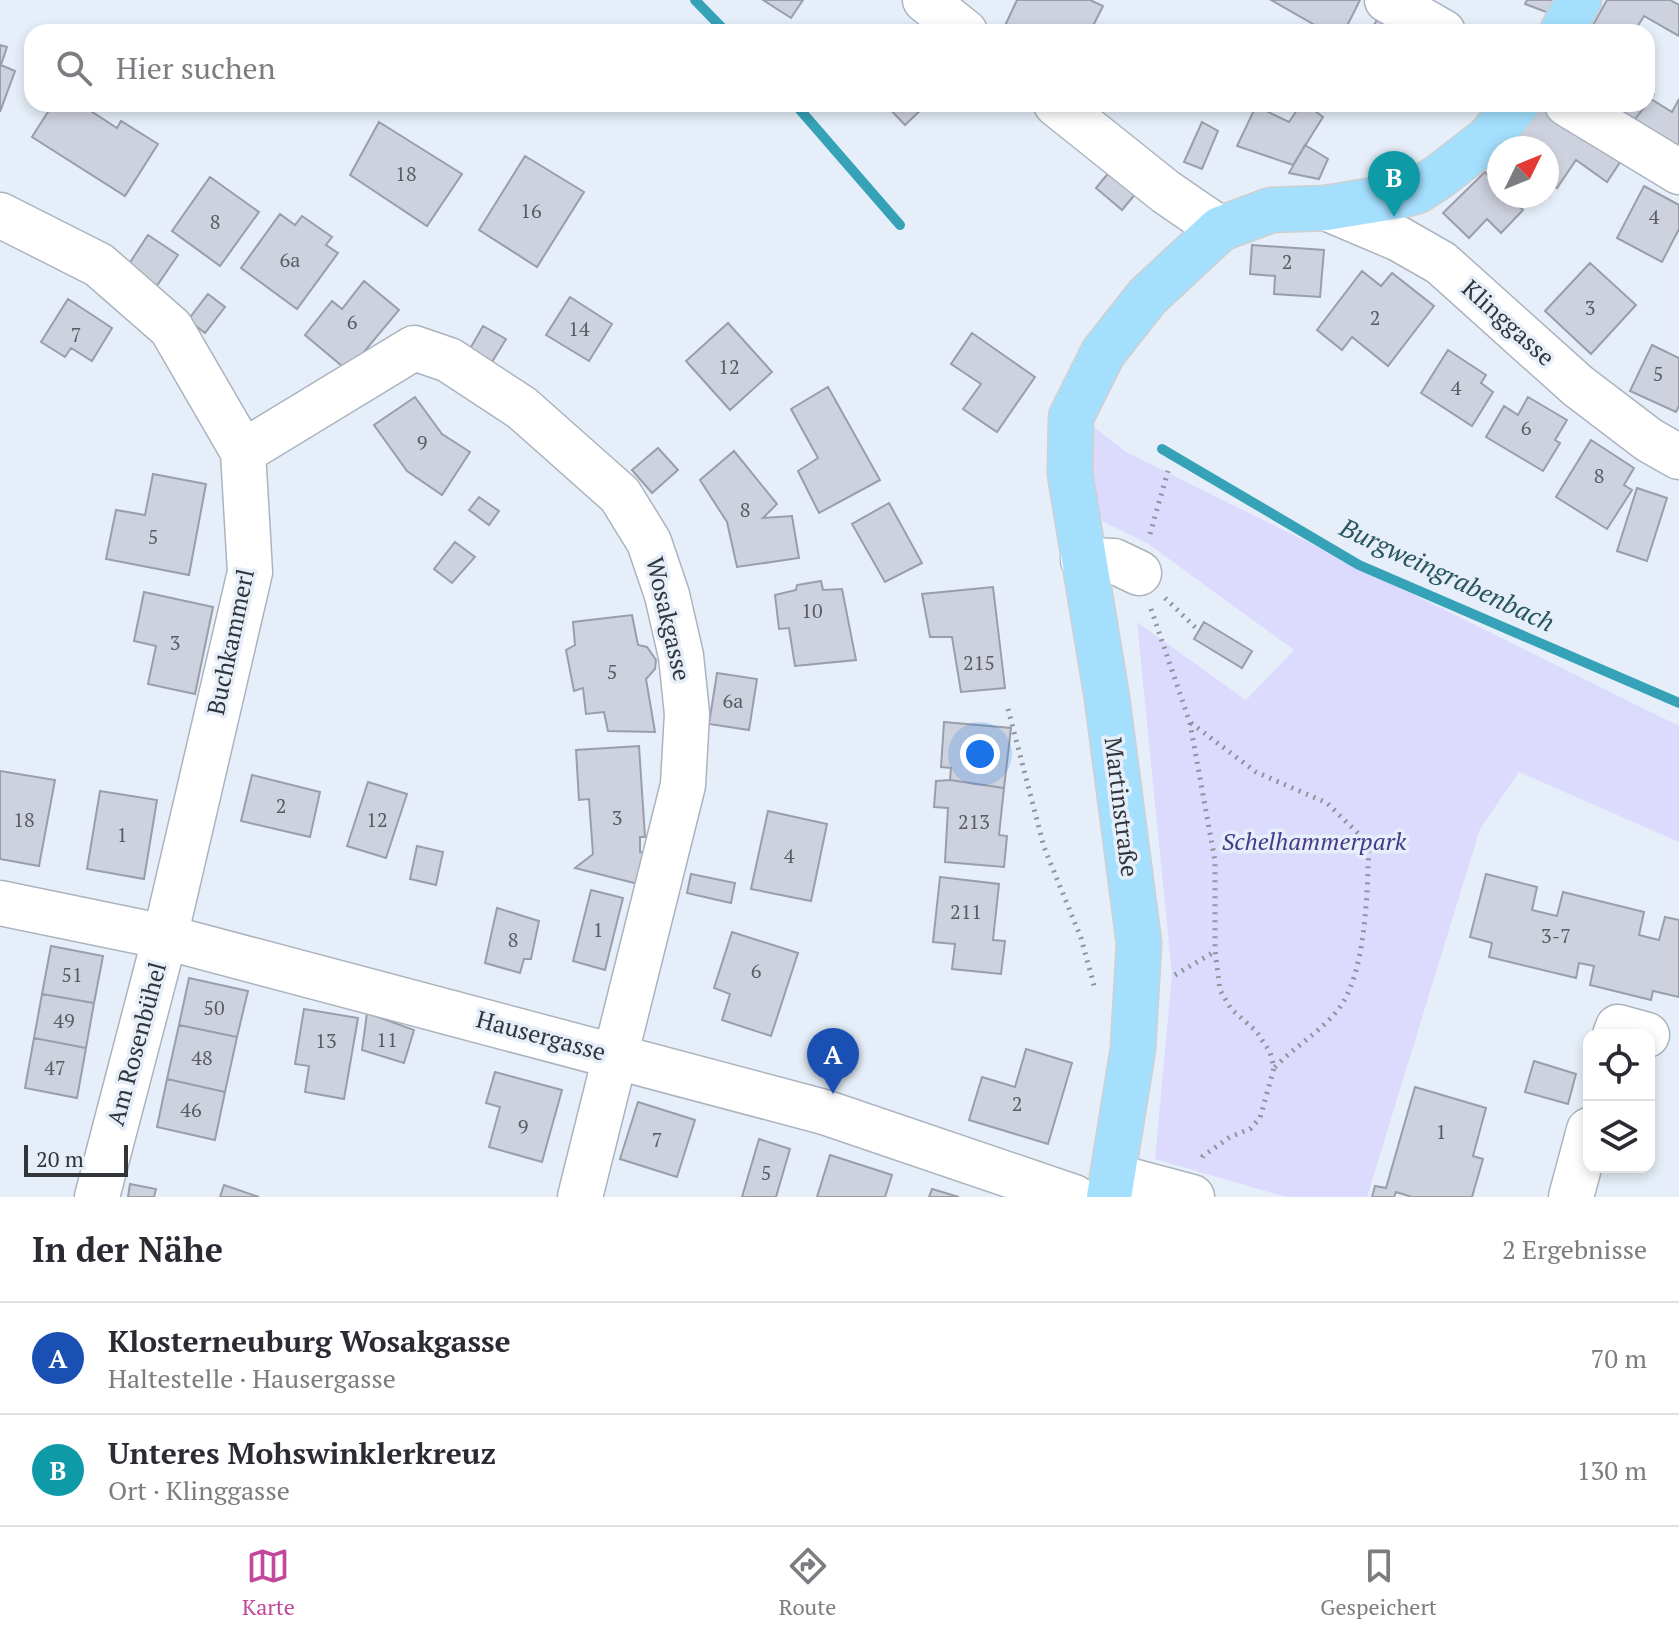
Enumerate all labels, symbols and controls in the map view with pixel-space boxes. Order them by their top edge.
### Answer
search box [24,24,1655,112]
icon: search [52,46,96,90]
text: Hier suchen [116,48,275,88]
north arrow [1487,136,1559,208]
pin: B [1368,151,1420,217]
house number: 18 [395,160,417,187]
house number: 16 [520,197,542,224]
house number: 4 [1649,203,1660,230]
house number: 8 [210,208,220,235]
house number: 6a [280,246,300,273]
house number: 2 [1282,248,1292,275]
street label: Klinggasse [1455,272,1562,372]
house number: 3 [1585,294,1595,321]
house number: 2 [1370,304,1380,331]
house number: 6 [347,308,358,335]
house number: 14 [568,315,590,342]
house number: 7 [71,321,81,348]
house number: 12 [718,353,740,380]
house number: 5 [1653,360,1663,387]
house number: 4 [1451,374,1462,401]
house number: 6 [1521,414,1532,441]
house number: 9 [417,429,427,456]
house number: 8 [1594,462,1604,489]
house number: 8 [740,496,750,523]
water label: Burgweingrabenbach [1334,509,1560,639]
house number: 5 [148,523,158,550]
street label: Wosakgasse [639,554,699,684]
street label: Buchkammerl [199,566,261,718]
house number: 10 [801,597,823,624]
house number: 3 [170,629,180,656]
house number: 215 [963,649,995,676]
house number: 5 [607,658,617,685]
house number: 6a [723,687,743,714]
your location [960,734,1000,774]
street label: Martinstraße [1098,735,1146,879]
house number: 2 [276,792,286,819]
house number: 3 [612,804,622,831]
house number: 18 [13,806,35,833]
house number: 12 [366,806,388,833]
house number: 213 [958,808,990,835]
house number: 1 [117,821,127,848]
park label: Schelhammerpark [1222,825,1407,857]
house number: 4 [784,842,795,869]
house number: 211 [950,898,982,925]
house number: 1 [593,916,603,943]
house number: 3-7 [1541,922,1571,949]
house number: 8 [508,926,518,953]
house number: 6 [751,957,762,984]
street label: Am Rosenbühel [99,958,173,1129]
house number: 51 [61,961,83,988]
house number: 50 [203,994,225,1021]
street label: Hausergasse [473,1002,609,1068]
house number: 49 [53,1007,75,1034]
house number: 11 [376,1026,398,1053]
house number: 13 [315,1027,337,1054]
pin: A [807,1028,859,1094]
map controls [1583,1029,1655,1173]
button: locate [1583,1029,1655,1101]
house number: 48 [191,1044,213,1071]
house number: 47 [44,1054,66,1081]
house number: 2 [1012,1090,1022,1117]
house number: 46 [180,1096,202,1123]
button: layers [1583,1101,1655,1173]
house number: 9 [518,1113,528,1140]
house number: 1 [1436,1118,1446,1145]
house number: 7 [652,1126,662,1153]
scale bar [24,1141,128,1177]
text: 20 m [36,1144,84,1173]
house number: 5 [761,1159,771,1186]
text: In der Nähe [32,1227,223,1272]
text: 2 Ergebnisse [1502,1232,1647,1266]
text: Klosterneuburg Wosakgasse [108,1321,511,1361]
text: A [49,1341,67,1375]
text: 70 m [1591,1341,1647,1375]
text: Haltestelle · Hausergasse [108,1361,396,1395]
text: Unteres Mohswinklerkreuz [108,1433,496,1473]
text: B [50,1453,66,1487]
text: 130 m [1577,1453,1647,1487]
text: Ort · Klinggasse [108,1473,290,1507]
tab: Karte [242,1544,295,1621]
tab: Route [779,1544,836,1621]
tab: Gespeichert [1320,1544,1437,1621]

